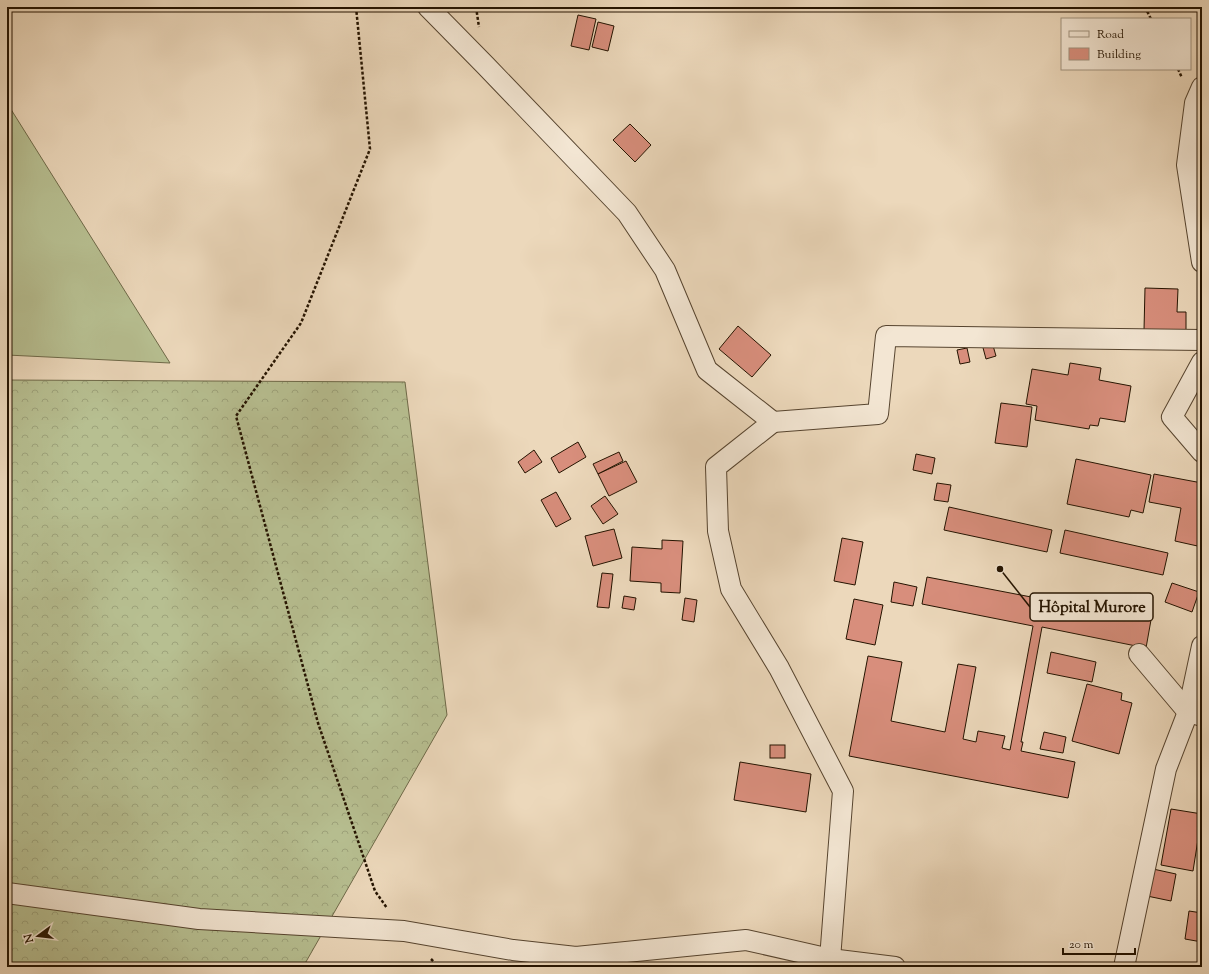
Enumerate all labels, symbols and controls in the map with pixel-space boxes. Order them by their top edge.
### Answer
legend [1061,18,1191,70]
text: Road [1097,26,1124,44]
text: Building [1097,46,1141,64]
callout: Hôpital Murore [1030,593,1153,621]
text: Hôpital Murore [1038,597,1146,620]
north arrow [18,916,58,956]
scale bar [1063,930,1135,956]
text: N [20,932,38,946]
text: 20 m [1069,936,1094,954]

